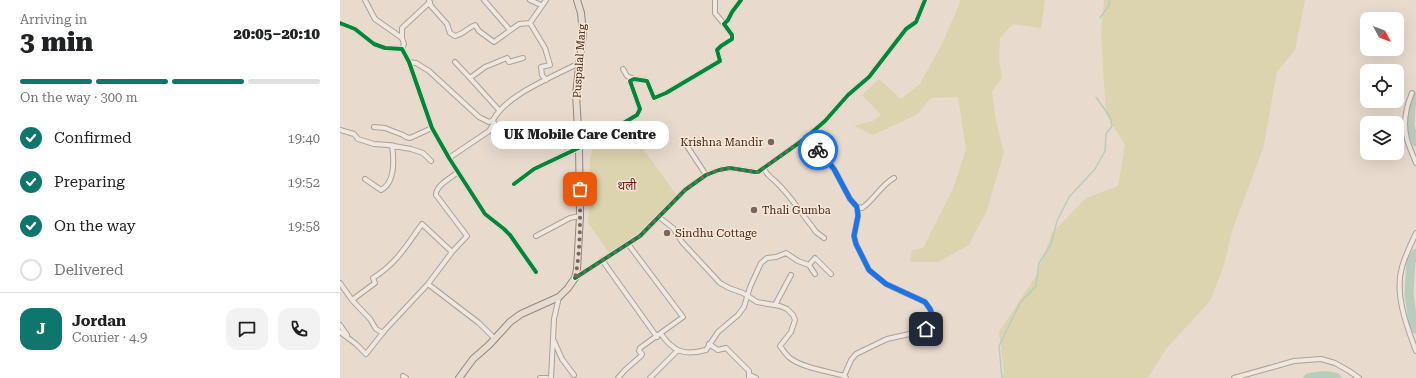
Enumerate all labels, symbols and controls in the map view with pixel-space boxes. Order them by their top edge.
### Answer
text: Arriving in [20,12,87,27]
north arrow [1360,12,1404,56]
map controls [1360,12,1404,160]
street label: Puspalal Marg [570,23,589,99]
text: 20:05–20:10 [234,25,320,43]
text: 3 min [20,27,93,57]
button: locate [1360,64,1404,108]
text: On the way · 300 m [20,90,137,105]
button: layers [1360,116,1404,160]
callout: UK Mobile Care Centre [491,121,669,149]
icon: check [20,127,42,149]
text: UK Mobile Care Centre [504,127,656,142]
text: Confirmed [54,129,132,147]
courier [798,130,838,170]
text: 19:40 [288,131,320,146]
place label: Krishna Mandir [680,136,763,149]
marker: Krishna Mandir [766,137,776,147]
icon: bike [807,139,829,161]
icon: check [20,171,42,193]
pin [563,172,597,206]
text: Preparing [54,173,125,191]
text: 19:52 [288,175,320,190]
icon: bag [569,178,591,200]
district label: थली [618,178,637,193]
place label: Thali Gumba [762,204,831,217]
marker: Thali Gumba [749,205,759,215]
icon: check [20,215,42,237]
text: On the way [54,217,136,235]
text: 19:58 [288,219,320,234]
place label: Sindhu Cottage [675,227,757,240]
marker: Sindhu Cottage [662,228,672,238]
text: Delivered [54,261,124,279]
button: chat [226,308,268,350]
button: phone [278,308,320,350]
text: Jordan [72,312,126,330]
pin [909,312,943,346]
icon: home [915,318,937,340]
text: J [36,320,46,338]
text: Courier · 4.9 [72,330,147,345]

